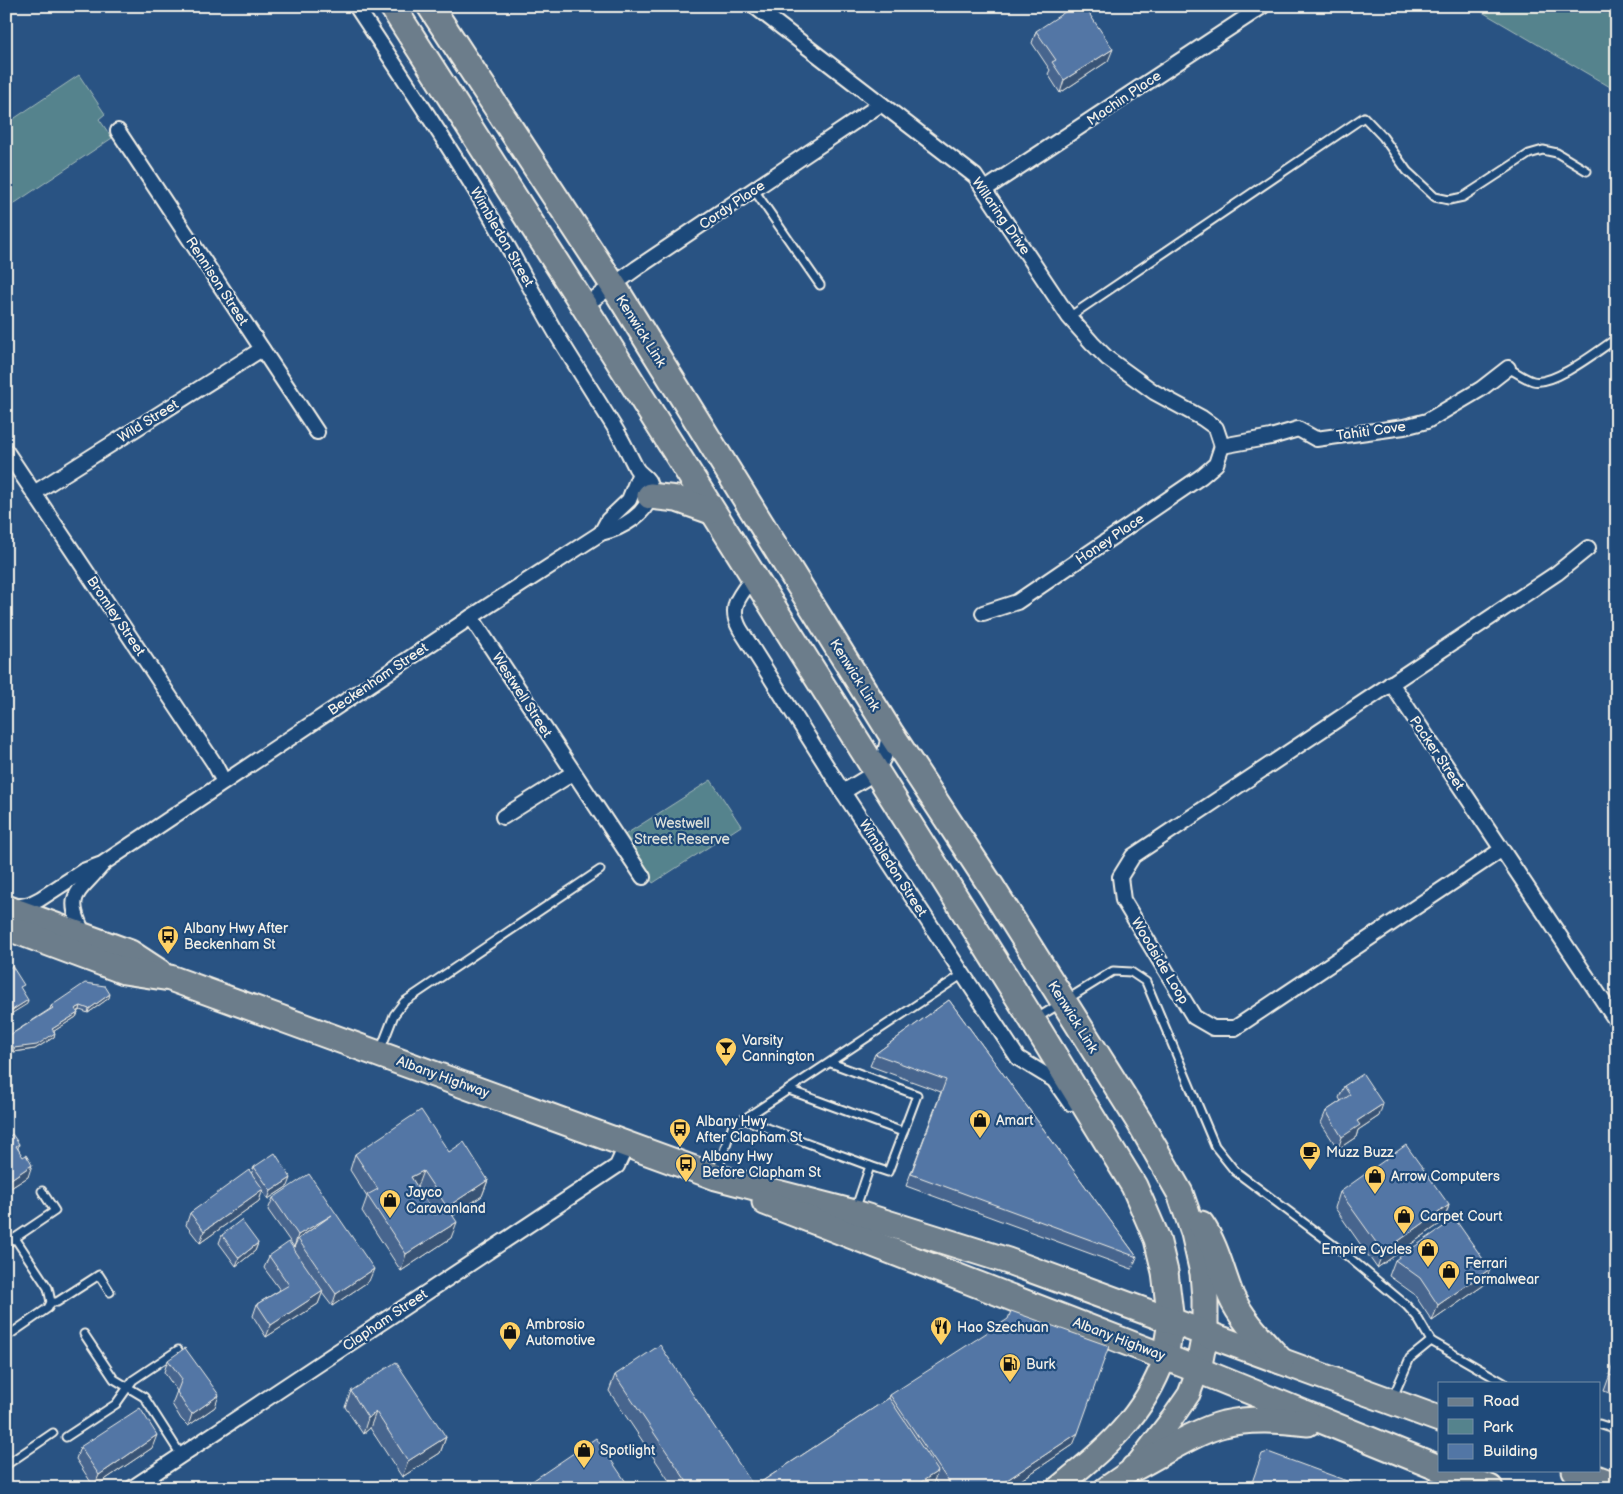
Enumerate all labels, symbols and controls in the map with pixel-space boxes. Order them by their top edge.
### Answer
street label: Machin Place [1084,67,1164,129]
street label: Willaring Drive [968,174,1034,258]
street label: Cordy Place [696,177,768,233]
street label: Wimbledon Street [467,184,538,290]
street label: Rennison Street [182,234,252,329]
street label: Kenwick Link [612,292,670,370]
street label: Wild Street [115,395,182,446]
street label: Tahiti Cove [1335,418,1407,444]
street label: Honey Place [1073,510,1147,568]
street label: Bromley Street [83,573,149,660]
street label: Kenwick Link [826,636,884,714]
street label: Beckenham Street [325,639,432,719]
street label: Westwell Street [488,650,556,741]
street label: Packer Street [1406,713,1468,794]
park label: Westwell Street Reserve [634,815,730,848]
street label: Wimbledon Street [855,816,931,920]
street label: Woodside Loop [1128,915,1192,1007]
place label: Albany Hwy After Beckenham St [184,920,289,953]
bus stop icon: Albany Hwy After Beckenham St [156,924,180,955]
street label: Kenwick Link [1044,978,1102,1056]
place label: Varsity Cannington [742,1032,815,1065]
bar icon: Varsity Cannington [714,1036,738,1067]
street label: Albany Highway [394,1052,492,1102]
shop icon: Amart [968,1108,992,1139]
place label: Amart [996,1112,1034,1129]
place label: Albany Hwy After Clapham St [696,1113,803,1146]
bus stop icon: Albany Hwy After Clapham St [668,1117,692,1148]
cafe icon: Muzz Buzz [1298,1140,1322,1171]
place label: Muzz Buzz [1326,1144,1394,1161]
place label: Albany Hwy Before Clapham St [702,1148,822,1181]
bus stop icon: Albany Hwy Before Clapham St [674,1152,698,1183]
shop icon: Arrow Computers [1363,1164,1387,1195]
place label: Arrow Computers [1391,1168,1500,1185]
place label: Jayco Caravanland [406,1184,486,1217]
shop icon: Jayco Caravanland [378,1188,402,1219]
shop icon: Carpet Court [1392,1204,1416,1235]
place label: Carpet Court [1420,1208,1503,1225]
shop icon: Empire Cycles [1416,1237,1440,1268]
place label: Empire Cycles [1321,1241,1412,1258]
place label: Ferrari Formalwear [1465,1255,1540,1288]
shop icon: Ferrari Formalwear [1437,1259,1461,1290]
street label: Clapham Street [340,1285,431,1355]
street label: Albany Highway [1071,1314,1168,1365]
restaurant icon: Hao Szechuan [929,1315,953,1346]
place label: Ambrosio Automotive [526,1316,595,1349]
place label: Hao Szechuan [957,1319,1049,1336]
shop icon: Ambrosio Automotive [498,1320,522,1351]
fuel station icon: Burk [998,1352,1022,1383]
place label: Burk [1026,1356,1055,1373]
legend [1438,1382,1600,1472]
text: Road [1483,1392,1519,1411]
text: Park [1483,1418,1514,1437]
shop icon: Spotlight [572,1438,596,1469]
place label: Spotlight [600,1442,656,1459]
text: Building [1483,1442,1538,1461]

